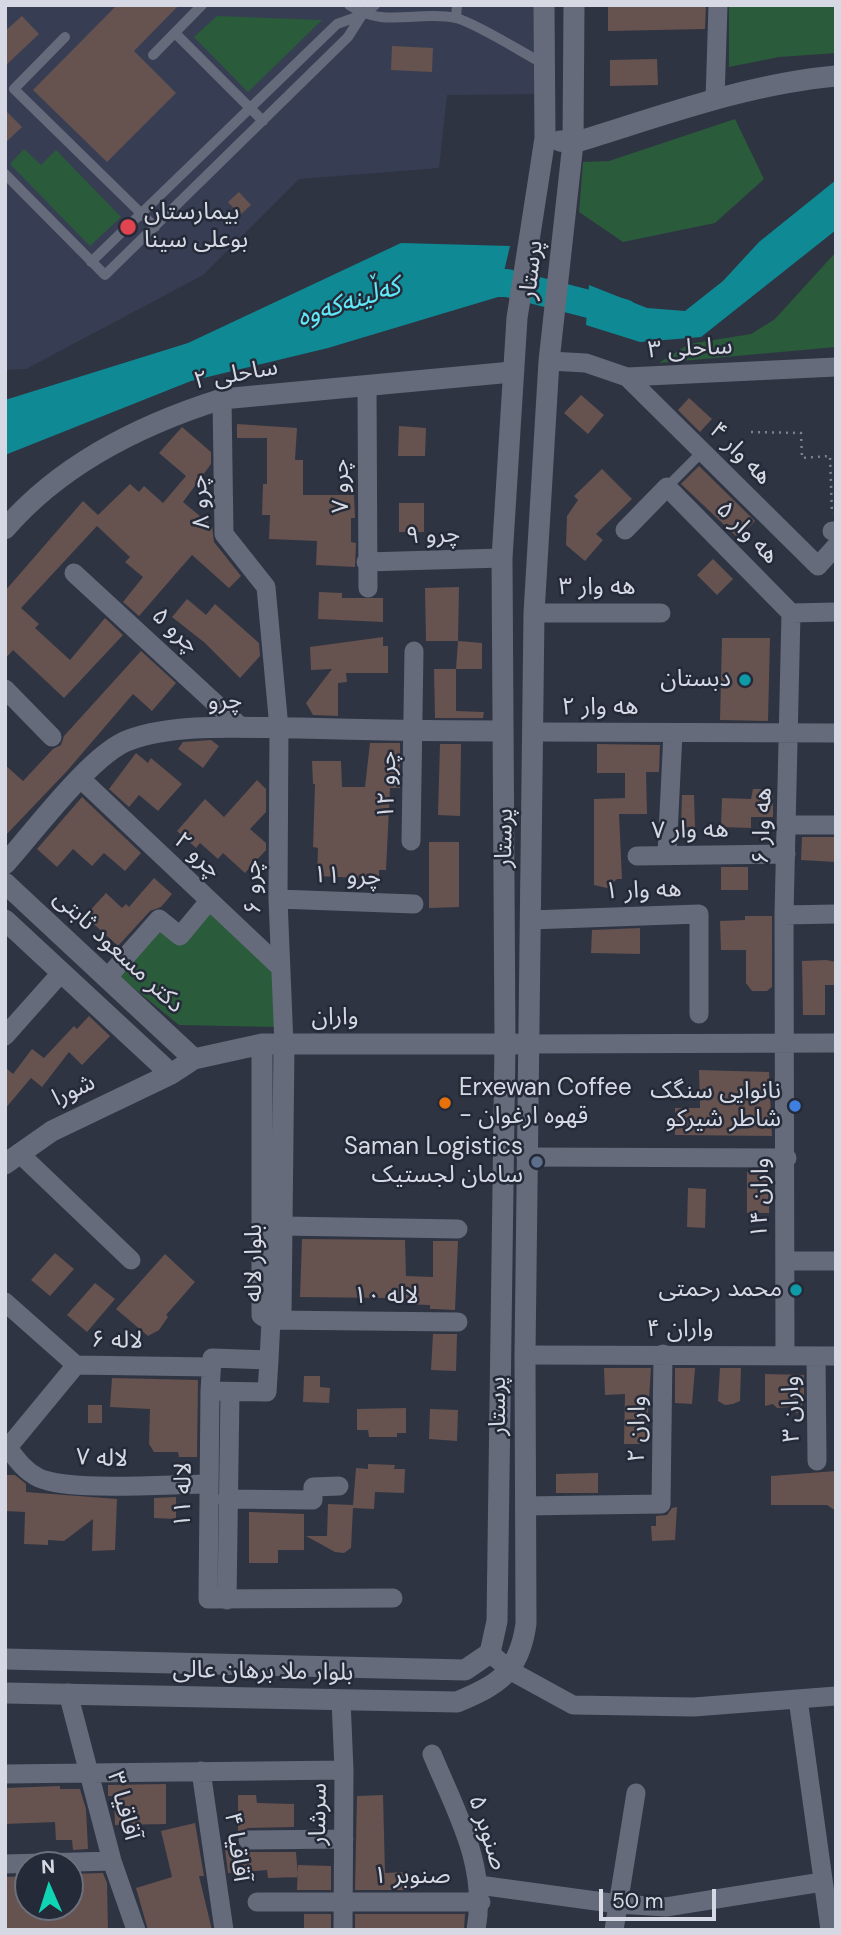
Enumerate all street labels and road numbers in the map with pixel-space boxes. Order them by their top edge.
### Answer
street label: پرستار [514,239,550,301]
street label: ساحلی ۳ [647,332,733,366]
street label: ساحلی ۲ [192,353,280,397]
street label: هه وار ۴ [703,417,777,491]
street label: چرو ۷ [328,459,356,513]
street label: چرو ۸ [185,474,217,530]
street label: هه وار ۵ [710,496,784,570]
street label: چرو ۹ [405,521,461,551]
street label: هه وار ۳ [558,574,636,602]
street label: چرو ۵ [145,602,205,660]
street label: چرو [207,687,243,717]
street label: هه وار ۲ [561,694,639,722]
street label: چرو ۱۲ [372,750,404,820]
street label: هه وار ۶ [747,787,779,865]
street label: پرستار [490,808,520,868]
street label: هه وار ۷ [651,816,729,846]
street label: چرو ۲ [167,827,227,885]
street label: چرو ۶ [240,860,268,914]
street label: چرو ۱۱ [312,861,382,893]
street label: هه وار ۱ [604,875,682,907]
street label: دکتر مسعود ثابتی [47,884,189,1020]
street label: واران [312,1004,358,1032]
street label: شورا [48,1069,100,1113]
street label: واران ۱۴ [746,1157,776,1239]
street label: بلوار لاله [241,1224,269,1302]
street label: لاله ۱۰ [353,1283,419,1311]
street label: واران ۴ [647,1316,713,1344]
street label: لاله ۶ [91,1326,143,1356]
street label: واران ۳ [777,1375,807,1443]
street label: پرستار [485,1376,513,1436]
street label: واران ۲ [623,1395,653,1463]
street label: لاله ۷ [76,1444,128,1474]
street label: لاله ۱۱ [169,1462,199,1528]
street label: بلوار ملا برهان عالی [172,1656,354,1688]
street label: آقاقیا ۳ [100,1768,146,1844]
street label: سرشار [304,1783,334,1845]
street label: صنوبر ۵ [461,1792,513,1874]
street label: آقاقیا ۴ [217,1810,255,1884]
street label: صنوبر ۱ [373,1863,451,1891]

